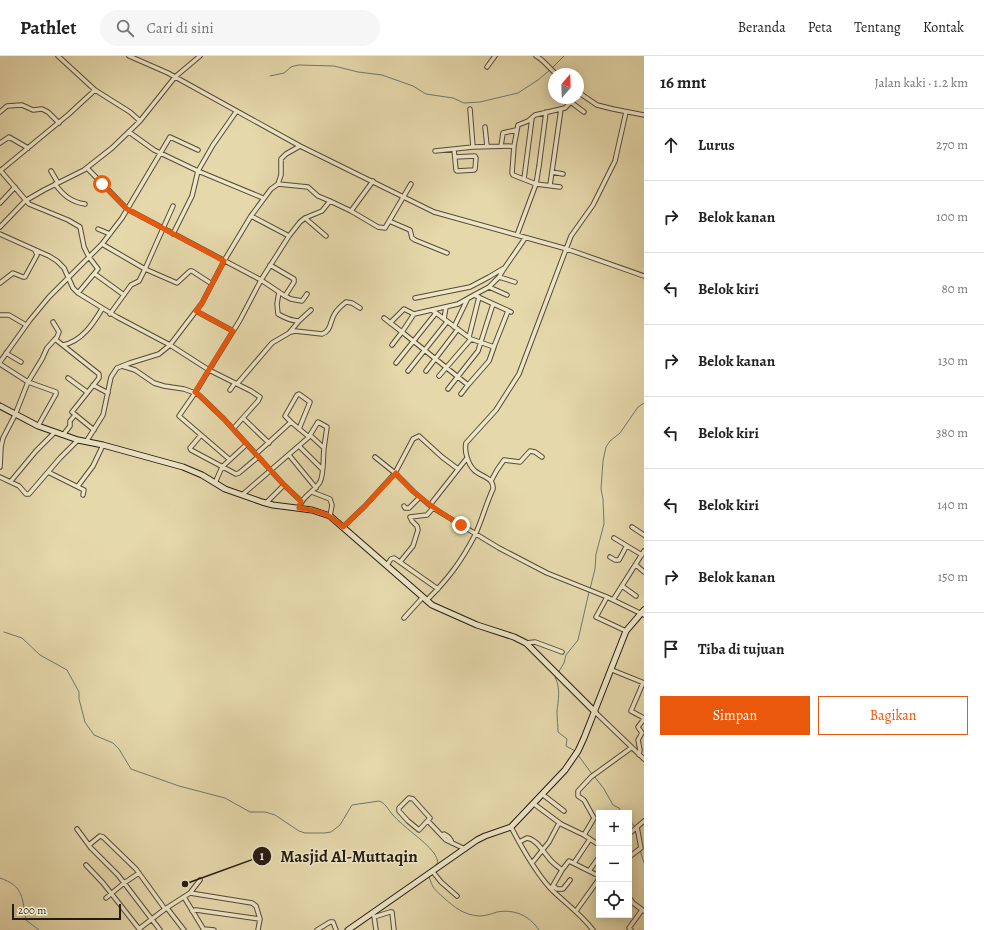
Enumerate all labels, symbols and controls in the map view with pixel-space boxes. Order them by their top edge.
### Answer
search box [100,10,380,46]
text: Pathlet [20,15,76,41]
icon: search [114,17,136,39]
text: Cari di sini [146,18,214,38]
text: Beranda [738,18,786,37]
text: Peta [808,18,832,37]
text: Tentang [854,18,901,37]
text: Kontak [923,18,964,37]
north arrow [548,68,584,104]
text: 16 mnt [660,71,706,94]
text: Jalan kaki · 1.2 km [875,74,968,91]
icon: ahead [660,134,682,156]
text: Lurus [698,135,735,155]
text: 270 m [936,136,968,153]
route start [93,175,111,193]
icon: right [660,206,682,228]
text: Belok kanan [698,207,775,227]
text: 100 m [936,208,968,225]
icon: left [660,278,682,300]
text: Belok kiri [698,279,759,299]
text: 80 m [941,280,968,297]
icon: right [660,350,682,372]
text: Belok kanan [698,351,775,371]
text: 130 m [938,352,968,369]
icon: left [660,422,682,444]
text: Belok kiri [698,423,759,443]
text: 380 m [936,424,968,441]
icon: left [660,494,682,516]
text: Belok kiri [698,495,759,515]
text: 140 m [937,496,968,513]
route end [452,516,470,534]
icon: right [660,566,682,588]
text: Belok kanan [698,567,775,587]
text: 150 m [938,568,968,585]
icon: arrive [660,638,682,660]
text: Tiba di tujuan [698,639,784,659]
button: Simpan [660,696,810,735]
button: Bagikan [818,696,968,735]
map controls [596,810,632,918]
button: + [596,810,632,846]
callout: Masjid Al-Muttaqin [252,841,425,870]
text: Masjid Al-Muttaqin [280,845,418,868]
button: − [596,846,632,882]
text: 1 [260,848,265,864]
button: locate [596,882,632,918]
scale bar [12,902,121,921]
text: 200 m [18,903,46,918]

